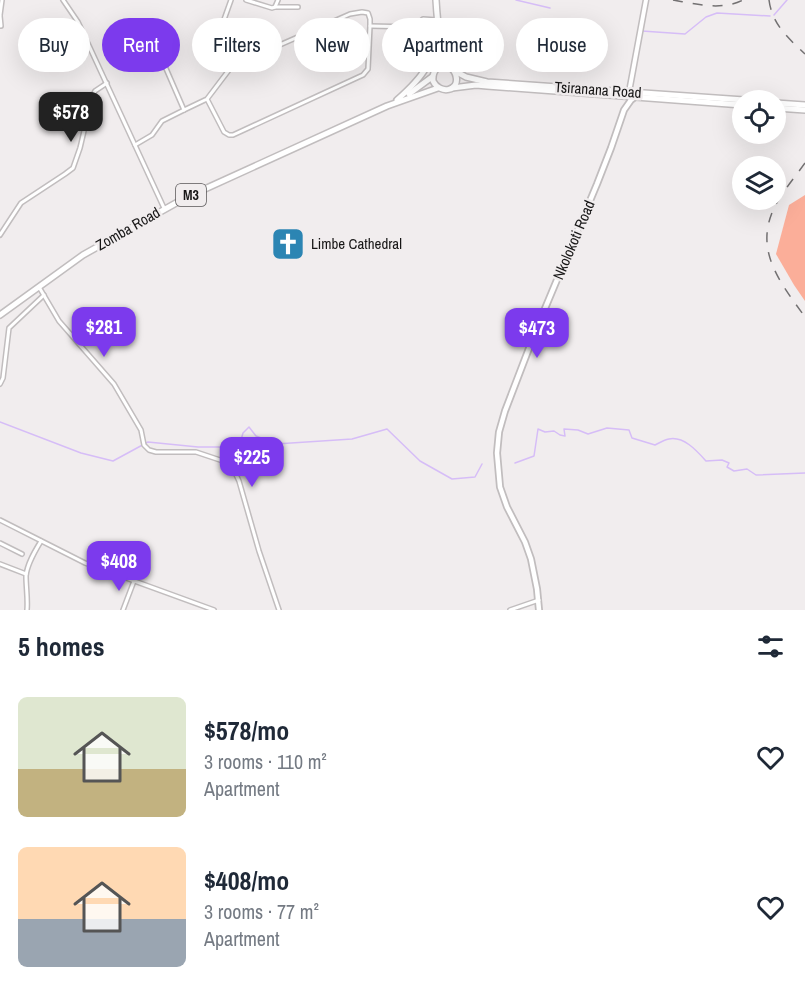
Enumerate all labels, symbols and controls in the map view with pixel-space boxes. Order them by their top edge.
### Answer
chip: Buy [18,18,90,72]
chip: Rent [102,18,180,72]
chip: Filters [192,18,282,72]
chip: New [294,18,370,72]
chip: Apartment [382,18,504,72]
chip: House [516,18,608,72]
street label: Tsiranana Road [554,76,642,103]
map controls [732,90,786,210]
button: locate [732,90,786,144]
pin: $578 [35,92,107,143]
text: $578 [53,98,89,125]
button: layers [732,156,786,210]
road number: M3 [176,184,206,206]
street label: Nkolokoti Road [547,197,600,283]
street label: Zomba Road [92,202,164,255]
church icon: Limbe Cathedral [270,226,306,262]
place label: Limbe Cathedral [311,233,402,254]
pin: $281 [68,307,140,358]
pin: $473 [501,308,573,359]
text: $281 [86,313,122,340]
text: $473 [519,314,555,341]
pin: $225 [216,437,288,488]
text: $225 [234,443,270,470]
pin: $408 [83,541,155,592]
text: $408 [101,547,137,574]
text: 5 homes [18,629,105,664]
icon: filters [754,630,787,663]
text: $578/mo [204,713,289,748]
icon: home [66,721,138,793]
icon: heart [754,741,787,774]
text: 3 rooms · 110 m² [204,748,327,775]
text: Apartment [204,775,280,802]
text: $408/mo [204,863,289,898]
icon: home [66,871,138,943]
icon: heart [754,891,787,924]
text: 3 rooms · 77 m² [204,898,319,925]
text: Apartment [204,925,280,952]

